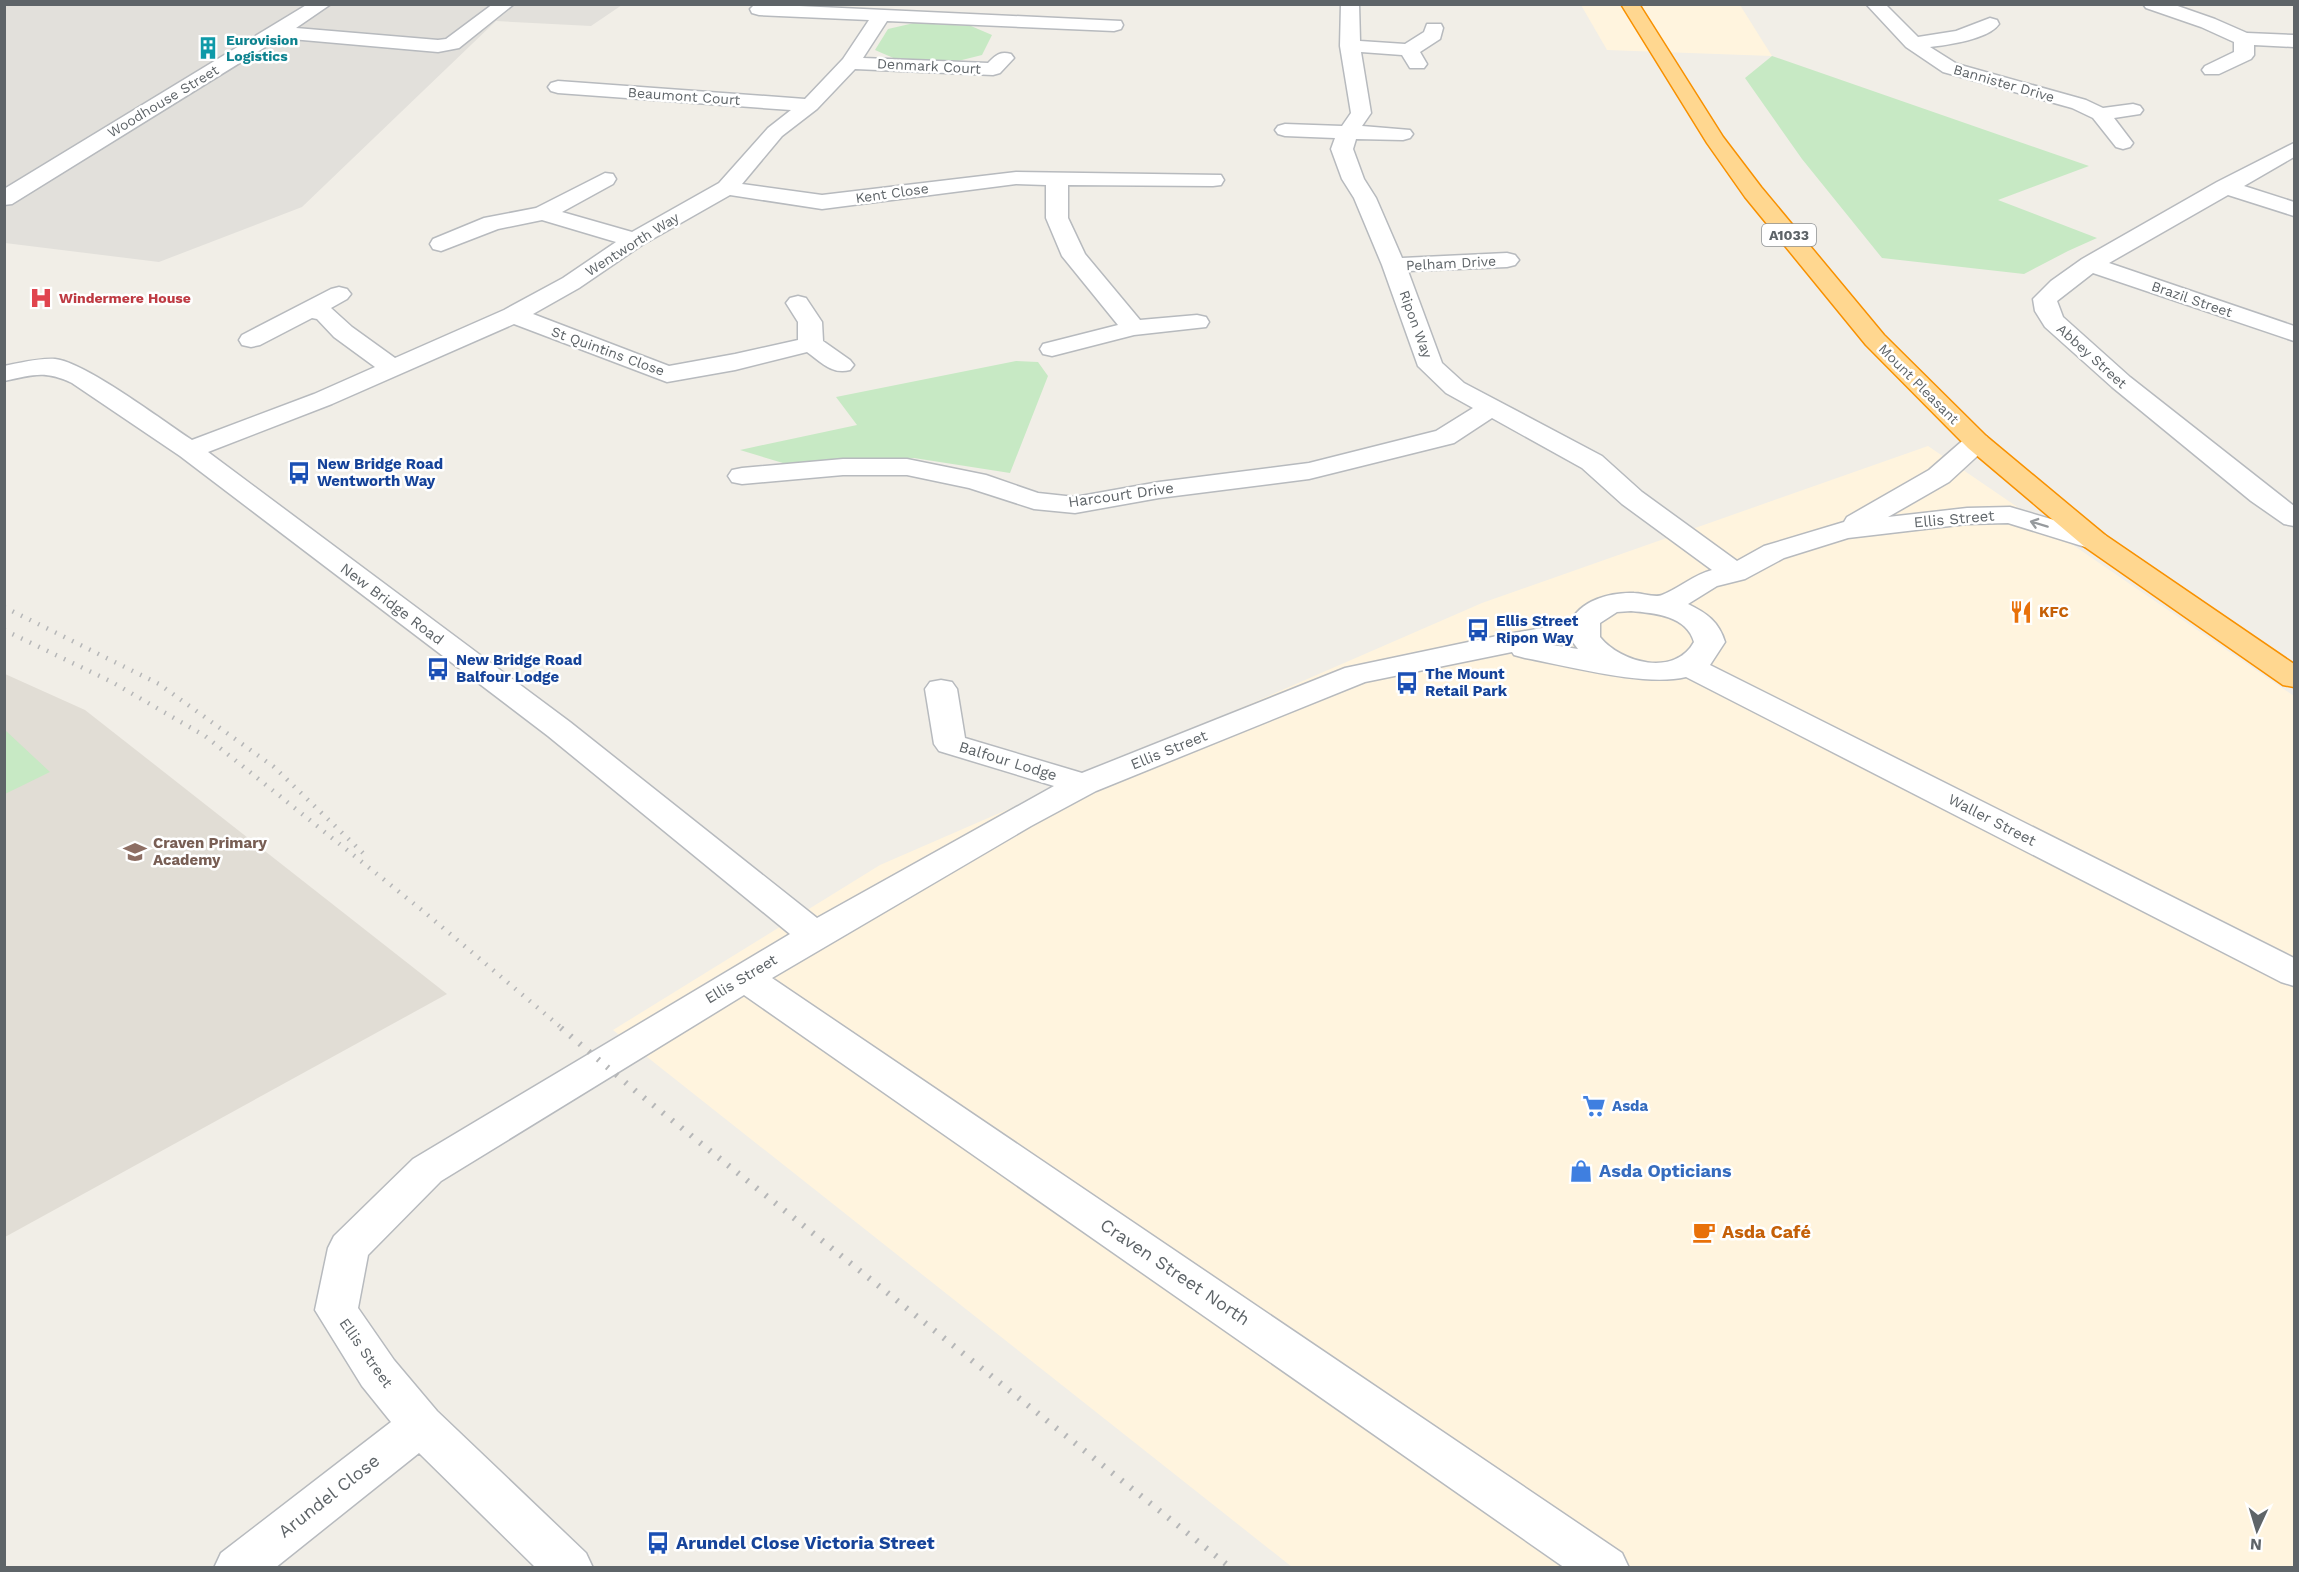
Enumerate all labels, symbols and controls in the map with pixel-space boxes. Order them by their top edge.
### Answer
place label: Eurovision Logistics [226,32,298,64]
building icon: Eurovision Logistics [195,35,221,61]
street label: Denmark Court [877,55,981,77]
street label: Woodhouse Street [105,61,222,140]
street label: Bannister Drive [1952,61,2056,105]
street label: Beaumont Court [627,84,741,108]
street label: Kent Close [854,180,930,206]
street label: Wentworth Way [582,208,682,279]
road number: A1033 [1762,224,1816,246]
street label: Pelham Drive [1405,253,1497,273]
street label: Brazil Street [2149,278,2235,320]
hospital icon: Windermere House [28,285,54,311]
street label: Ripon Way [1396,288,1436,361]
place label: Windermere House [59,290,191,306]
street label: Abbey Street [2054,321,2130,392]
street label: St Quintins Close [549,323,667,379]
street label: Mount Pleasant [1876,341,1962,427]
place label: New Bridge Road Wentworth Way [317,455,443,490]
bus stop icon: New Bridge Road Wentworth Way [286,460,312,486]
street label: Harcourt Drive [1067,479,1175,511]
street label: Ellis Street [1913,506,1996,531]
one-way arrow [2030,518,2049,529]
street label: New Bridge Road [337,559,447,649]
restaurant icon: KFC [2008,599,2034,625]
place label: KFC [2039,603,2069,621]
place label: Ellis Street Ripon Way [1496,612,1579,647]
bus stop icon: Ellis Street Ripon Way [1465,617,1491,643]
place label: New Bridge Road Balfour Lodge [456,651,582,686]
bus stop icon: New Bridge Road Balfour Lodge [425,656,451,682]
place label: The Mount Retail Park [1425,665,1508,700]
bus stop icon: The Mount Retail Park [1394,670,1420,696]
street label: Ellis Street [1128,726,1211,774]
street label: Balfour Lodge [957,738,1059,784]
street label: Waller Street [1945,790,2040,850]
place label: Craven Primary Academy [153,834,268,869]
school or university icon: Craven Primary Academy [122,839,148,865]
street label: Ellis Street [702,950,781,1008]
supermarket icon: Asda [1581,1093,1607,1119]
place label: Asda [1612,1097,1648,1115]
shop icon: Asda Opticians [1568,1158,1594,1184]
place label: Asda Opticians [1599,1160,1732,1181]
street label: Craven Street North [1096,1214,1254,1330]
cafe icon: Asda Café [1691,1219,1717,1245]
place label: Asda Café [1722,1221,1811,1242]
street label: Ellis Street [335,1315,397,1392]
street label: Arundel Close [274,1450,383,1542]
north arrow [2227,1500,2287,1560]
bus stop icon: Arundel Close Victoria Street [645,1530,671,1556]
place label: Arundel Close Victoria Street [676,1532,935,1553]
text: N [2249,1535,2263,1554]

